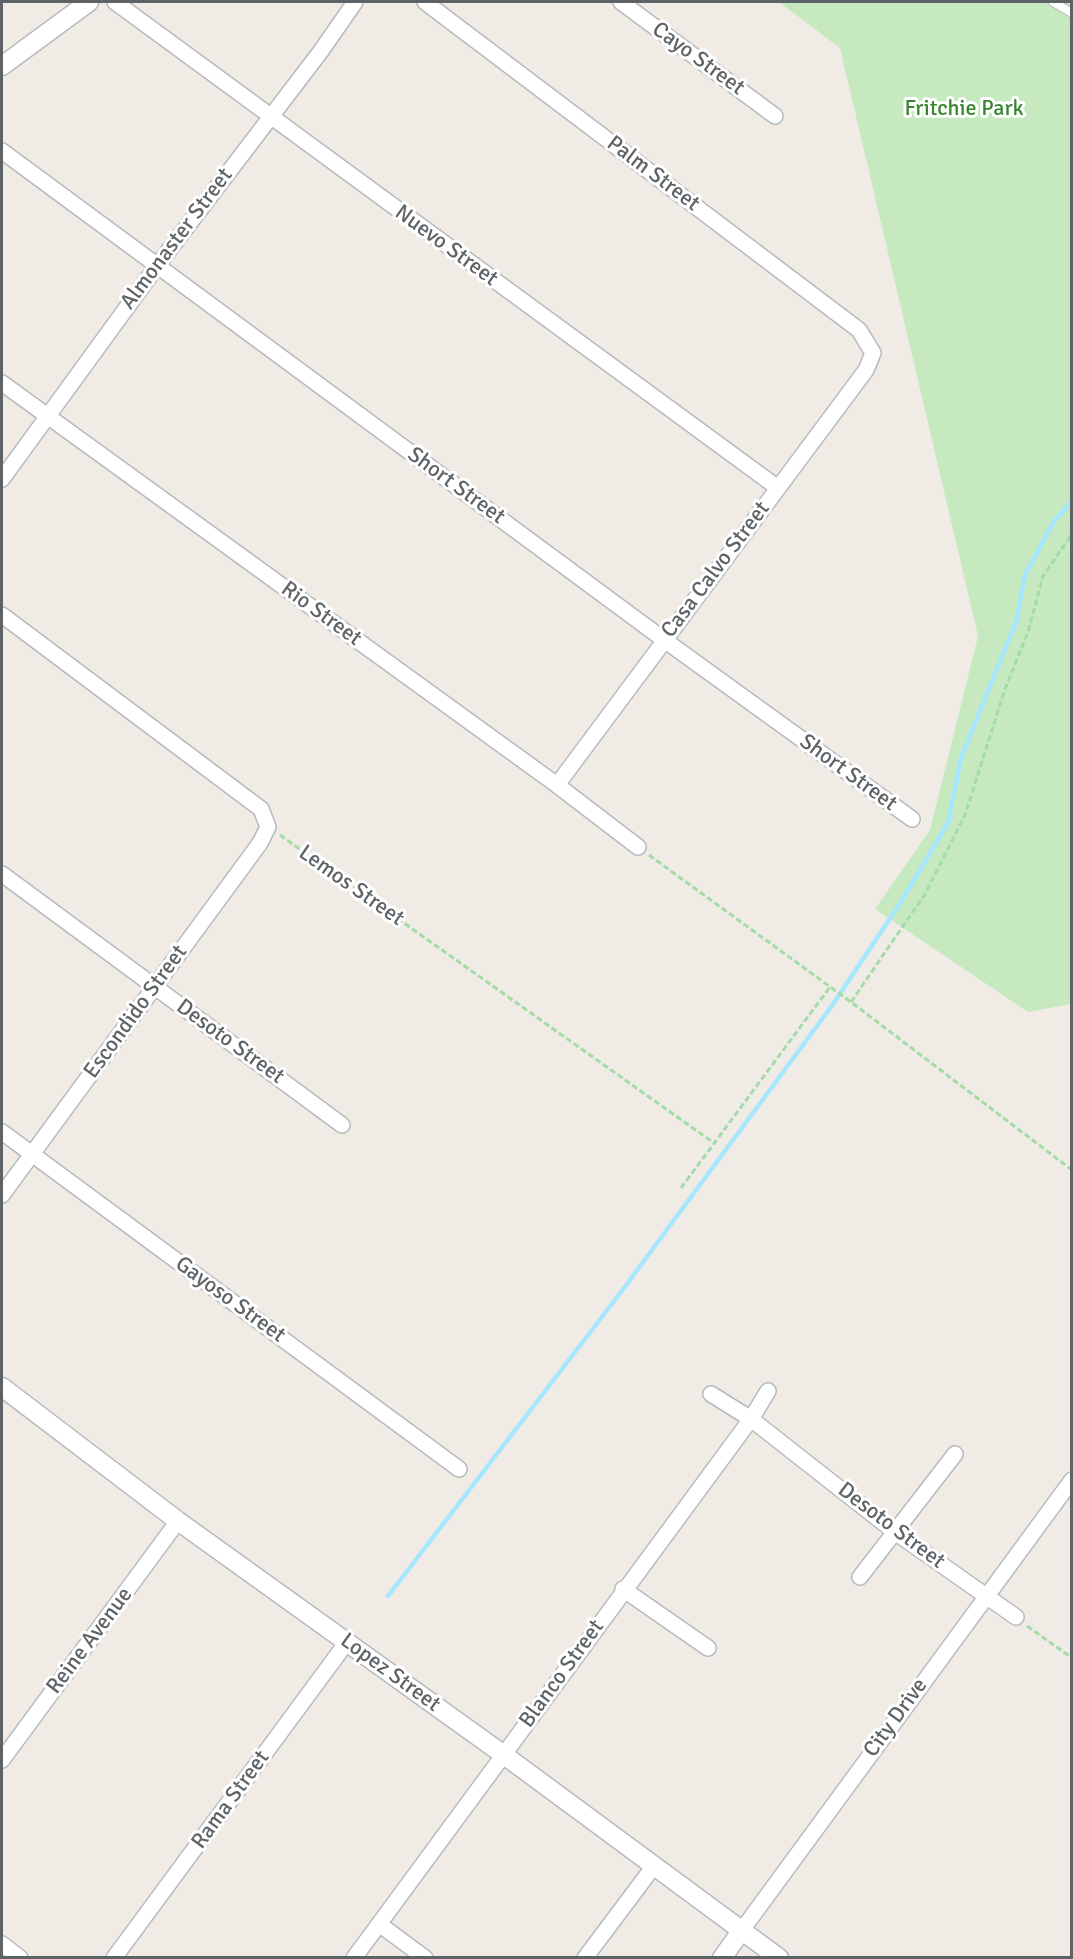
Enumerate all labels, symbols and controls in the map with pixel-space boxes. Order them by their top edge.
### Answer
street label: Cayo Street [647,17,749,101]
park label: Fritchie Park [904,96,1024,122]
street label: Palm Street [601,131,705,217]
street label: Almonaster Street [115,163,239,315]
street label: Nuevo Street [389,200,503,292]
street label: Short Street [402,442,510,530]
street label: Casa Calvo Street [656,497,776,643]
street label: Rio Street [276,576,366,652]
street label: Short Street [794,729,902,817]
street label: Lemos Street [293,840,409,932]
street label: Escondido Street [79,940,193,1084]
street label: Desoto Street [171,994,289,1090]
street label: Gayoso Street [170,1251,290,1349]
street label: Desoto Street [832,1477,950,1575]
street label: Reine Avenue [41,1583,139,1699]
street label: Blanco Street [514,1615,610,1733]
street label: Lopez Street [335,1628,445,1718]
street label: City Drive [859,1673,933,1763]
street label: Rama Street [187,1746,275,1854]

